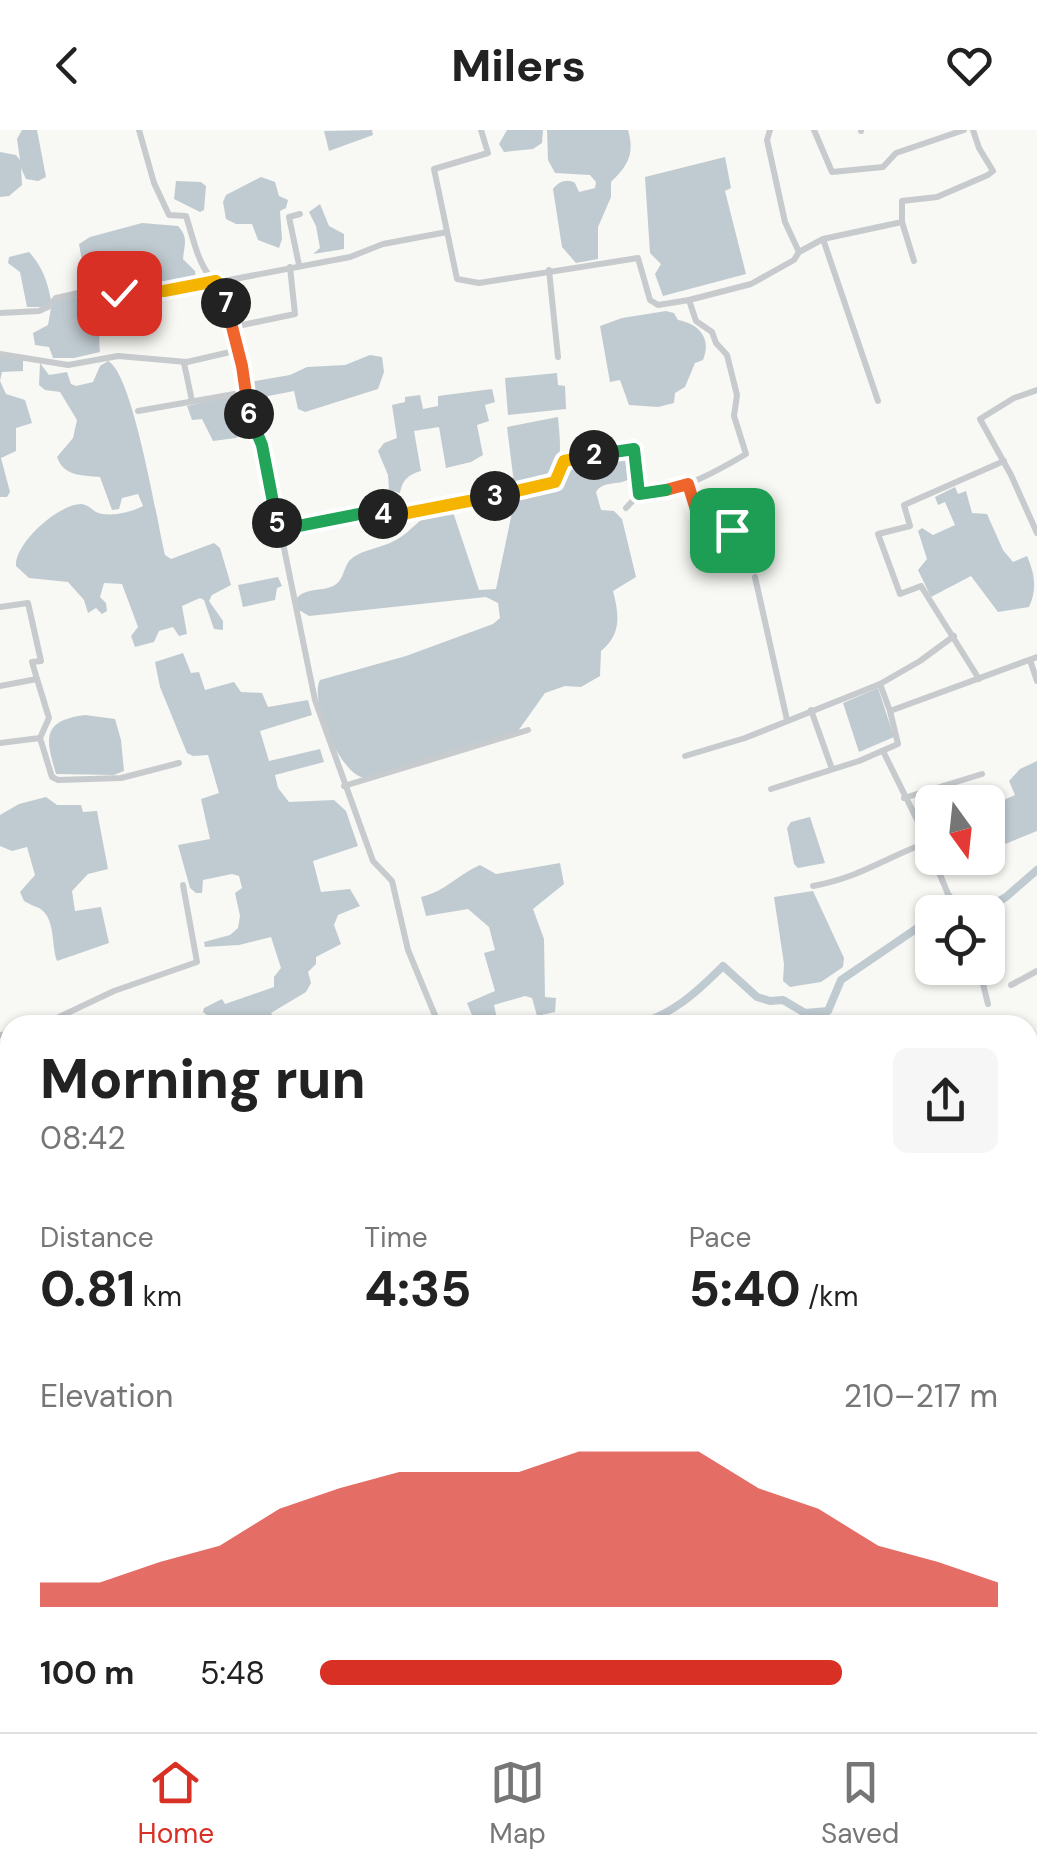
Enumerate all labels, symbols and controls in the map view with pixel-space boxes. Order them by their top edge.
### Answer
text: Milers [451,36,586,95]
icon: back [40,38,95,93]
icon: heart [942,38,997,93]
pin [77,251,162,336]
icon: check [92,266,147,321]
pin: 7 [201,278,251,328]
text: 7 [218,284,234,321]
pin: 6 [224,389,274,439]
text: 6 [240,395,258,432]
pin: 2 [569,430,619,480]
text: 2 [586,436,602,473]
pin: 3 [470,471,520,521]
text: 3 [487,477,503,514]
pin [690,488,775,573]
pin: 4 [358,489,408,539]
text: 4 [374,495,392,532]
pin: 5 [252,498,302,548]
icon: arrive [705,503,760,558]
text: 5 [268,504,286,541]
north arrow [915,785,1005,875]
map controls [915,785,1005,985]
button: locate [915,895,1005,985]
text: Morning run [40,1043,366,1115]
button: share [893,1048,998,1153]
text: 08:42 [40,1117,126,1159]
text: Distance [40,1219,154,1256]
text: Time [364,1219,428,1256]
text: Pace [689,1219,751,1256]
text: 0.81 [40,1256,135,1322]
text: 4:35 [364,1256,471,1322]
text: 5:40 [689,1256,801,1322]
text: km [135,1278,182,1315]
text: /km [801,1278,858,1315]
text: Elevation [40,1375,173,1417]
text: 210–217 m [844,1375,998,1417]
text: 100 m [40,1652,134,1694]
text: 5:48 [200,1652,265,1694]
tab: Home [138,1755,214,1852]
tab: Map [489,1755,546,1852]
tab: Saved [821,1755,899,1852]

